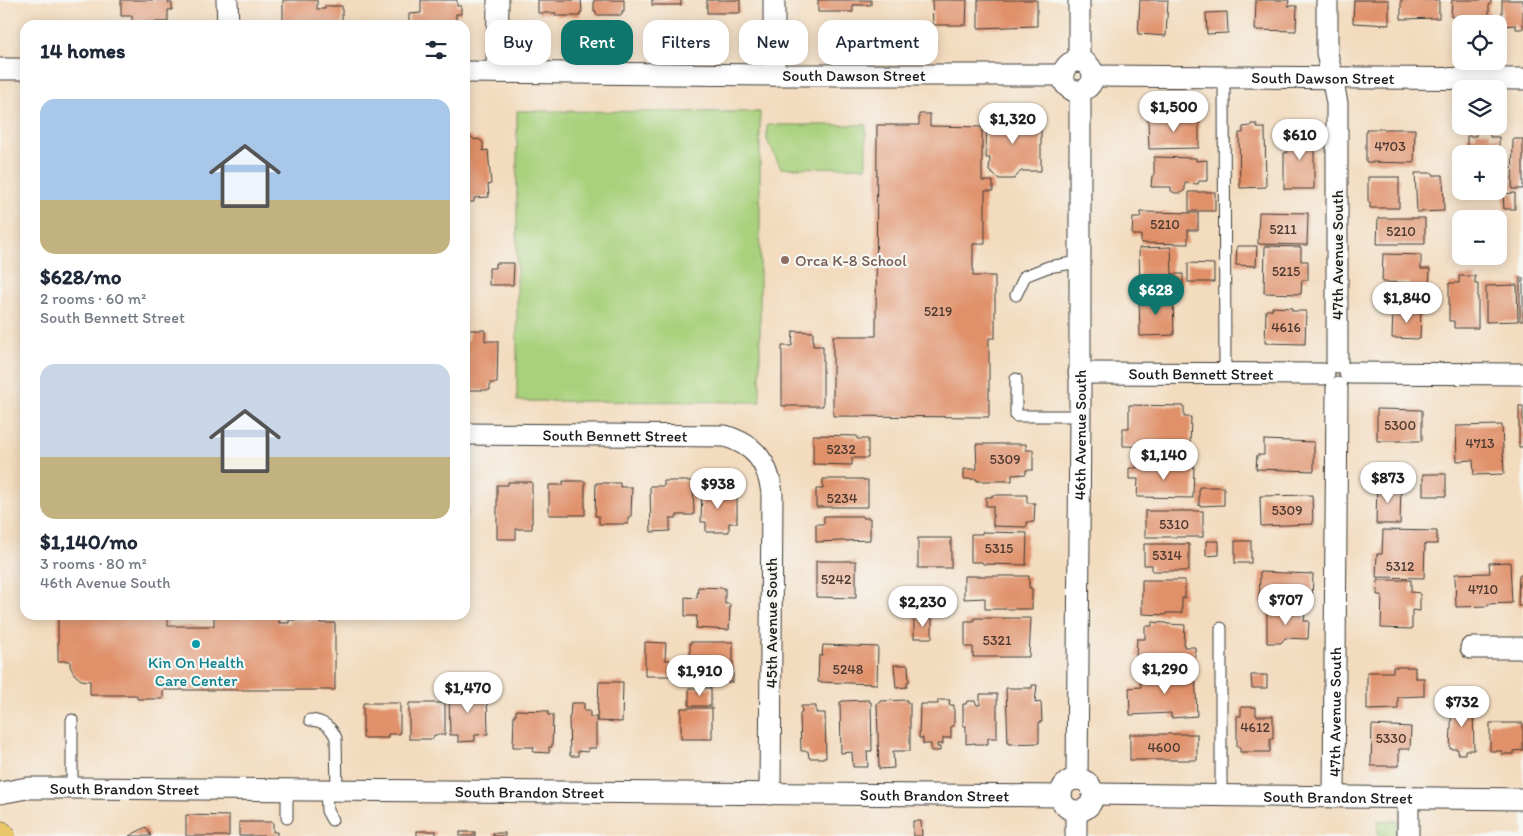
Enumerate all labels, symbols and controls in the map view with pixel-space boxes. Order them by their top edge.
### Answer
map controls [1452,15,1507,265]
button: locate [1452,15,1507,70]
chip: Buy [485,20,551,65]
chip: Rent [561,20,633,65]
chip: Filters [643,20,729,65]
chip: New [739,20,808,65]
chip: Apartment [818,20,938,65]
icon: filters [422,36,450,64]
text: 14 homes [40,38,125,63]
street label: South Dawson Street [782,66,926,85]
street label: South Dawson Street [1251,68,1395,88]
button: layers [1452,80,1507,135]
pin: $1,500 [1133,90,1215,133]
text: $1,500 [1150,97,1198,116]
pin: $1,320 [972,102,1054,145]
text: $1,320 [990,109,1036,128]
pin: $610 [1270,119,1330,161]
text: $610 [1283,125,1317,144]
icon: home [200,131,290,221]
house number: 4703 [1374,138,1406,155]
button: + [1452,145,1507,200]
street label: 47th Avenue South [1328,190,1347,320]
button: − [1452,210,1507,265]
house number: 5210 [1150,216,1180,233]
house number: 5211 [1269,221,1297,238]
house number: 5210 [1386,223,1416,240]
place label: Orca K-8 School [795,251,907,270]
marker: Orca K-8 School [779,254,791,266]
house number: 5215 [1272,263,1300,280]
text: $628/mo [40,264,121,289]
pin: $628 [1126,274,1186,316]
text: $628 [1139,280,1173,299]
pin: $1,840 [1366,282,1448,324]
text: $1,840 [1383,288,1431,307]
text: 2 rooms · 60 m² [40,289,146,308]
house number: 5219 [924,303,952,320]
text: South Bennett Street [40,308,185,327]
house number: 4616 [1271,319,1301,336]
street label: South Bennett Street [1128,364,1274,384]
street label: 46th Avenue South [1070,370,1090,500]
icon: home [200,396,290,486]
house number: 5300 [1384,417,1416,434]
street label: South Bennett Street [542,426,688,446]
house number: 4713 [1465,435,1495,452]
pin: $1,140 [1123,438,1205,481]
house number: 5232 [826,441,856,458]
text: $1,140 [1141,445,1187,464]
house number: 5309 [990,451,1020,468]
pin: $873 [1358,462,1418,504]
pin: $938 [688,468,748,510]
text: $873 [1371,468,1405,487]
text: $938 [701,474,735,493]
house number: 5234 [827,490,858,507]
house number: 5309 [1272,502,1302,519]
house number: 5310 [1159,516,1189,533]
text: $1,140/mo [40,529,138,554]
house number: 5315 [985,540,1013,557]
house number: 5314 [1152,547,1183,564]
text: 3 rooms · 80 m² [40,554,147,573]
street label: 45th Avenue South [762,558,781,688]
house number: 5312 [1386,558,1415,575]
house number: 5242 [821,571,852,588]
text: 46th Avenue South [40,573,170,592]
house number: 4710 [1468,581,1498,598]
pin: $707 [1256,584,1316,626]
pin: $2,230 [882,586,964,628]
text: $707 [1269,590,1303,609]
text: $2,230 [899,592,947,611]
house number: 5321 [983,632,1012,649]
marker: Kin On Health Care Center [190,638,202,650]
street label: 47th Avenue South [1325,647,1345,777]
pin: $1,290 [1124,652,1206,695]
place label: Kin On Health Care Center [148,653,244,690]
pin: $1,910 [659,654,741,697]
text: $1,290 [1142,659,1188,678]
text: $1,910 [678,661,722,680]
house number: 5248 [833,661,864,678]
pin: $1,470 [427,672,509,714]
text: $1,470 [445,678,491,697]
pin: $732 [1432,686,1492,728]
text: $732 [1445,692,1479,711]
house number: 4612 [1240,719,1270,736]
house number: 5330 [1375,730,1407,747]
house number: 4600 [1147,739,1181,756]
street label: South Brandon Street [50,779,199,799]
street label: South Brandon Street [455,782,604,802]
street label: South Brandon Street [860,785,1009,806]
street label: South Brandon Street [1263,787,1413,808]

